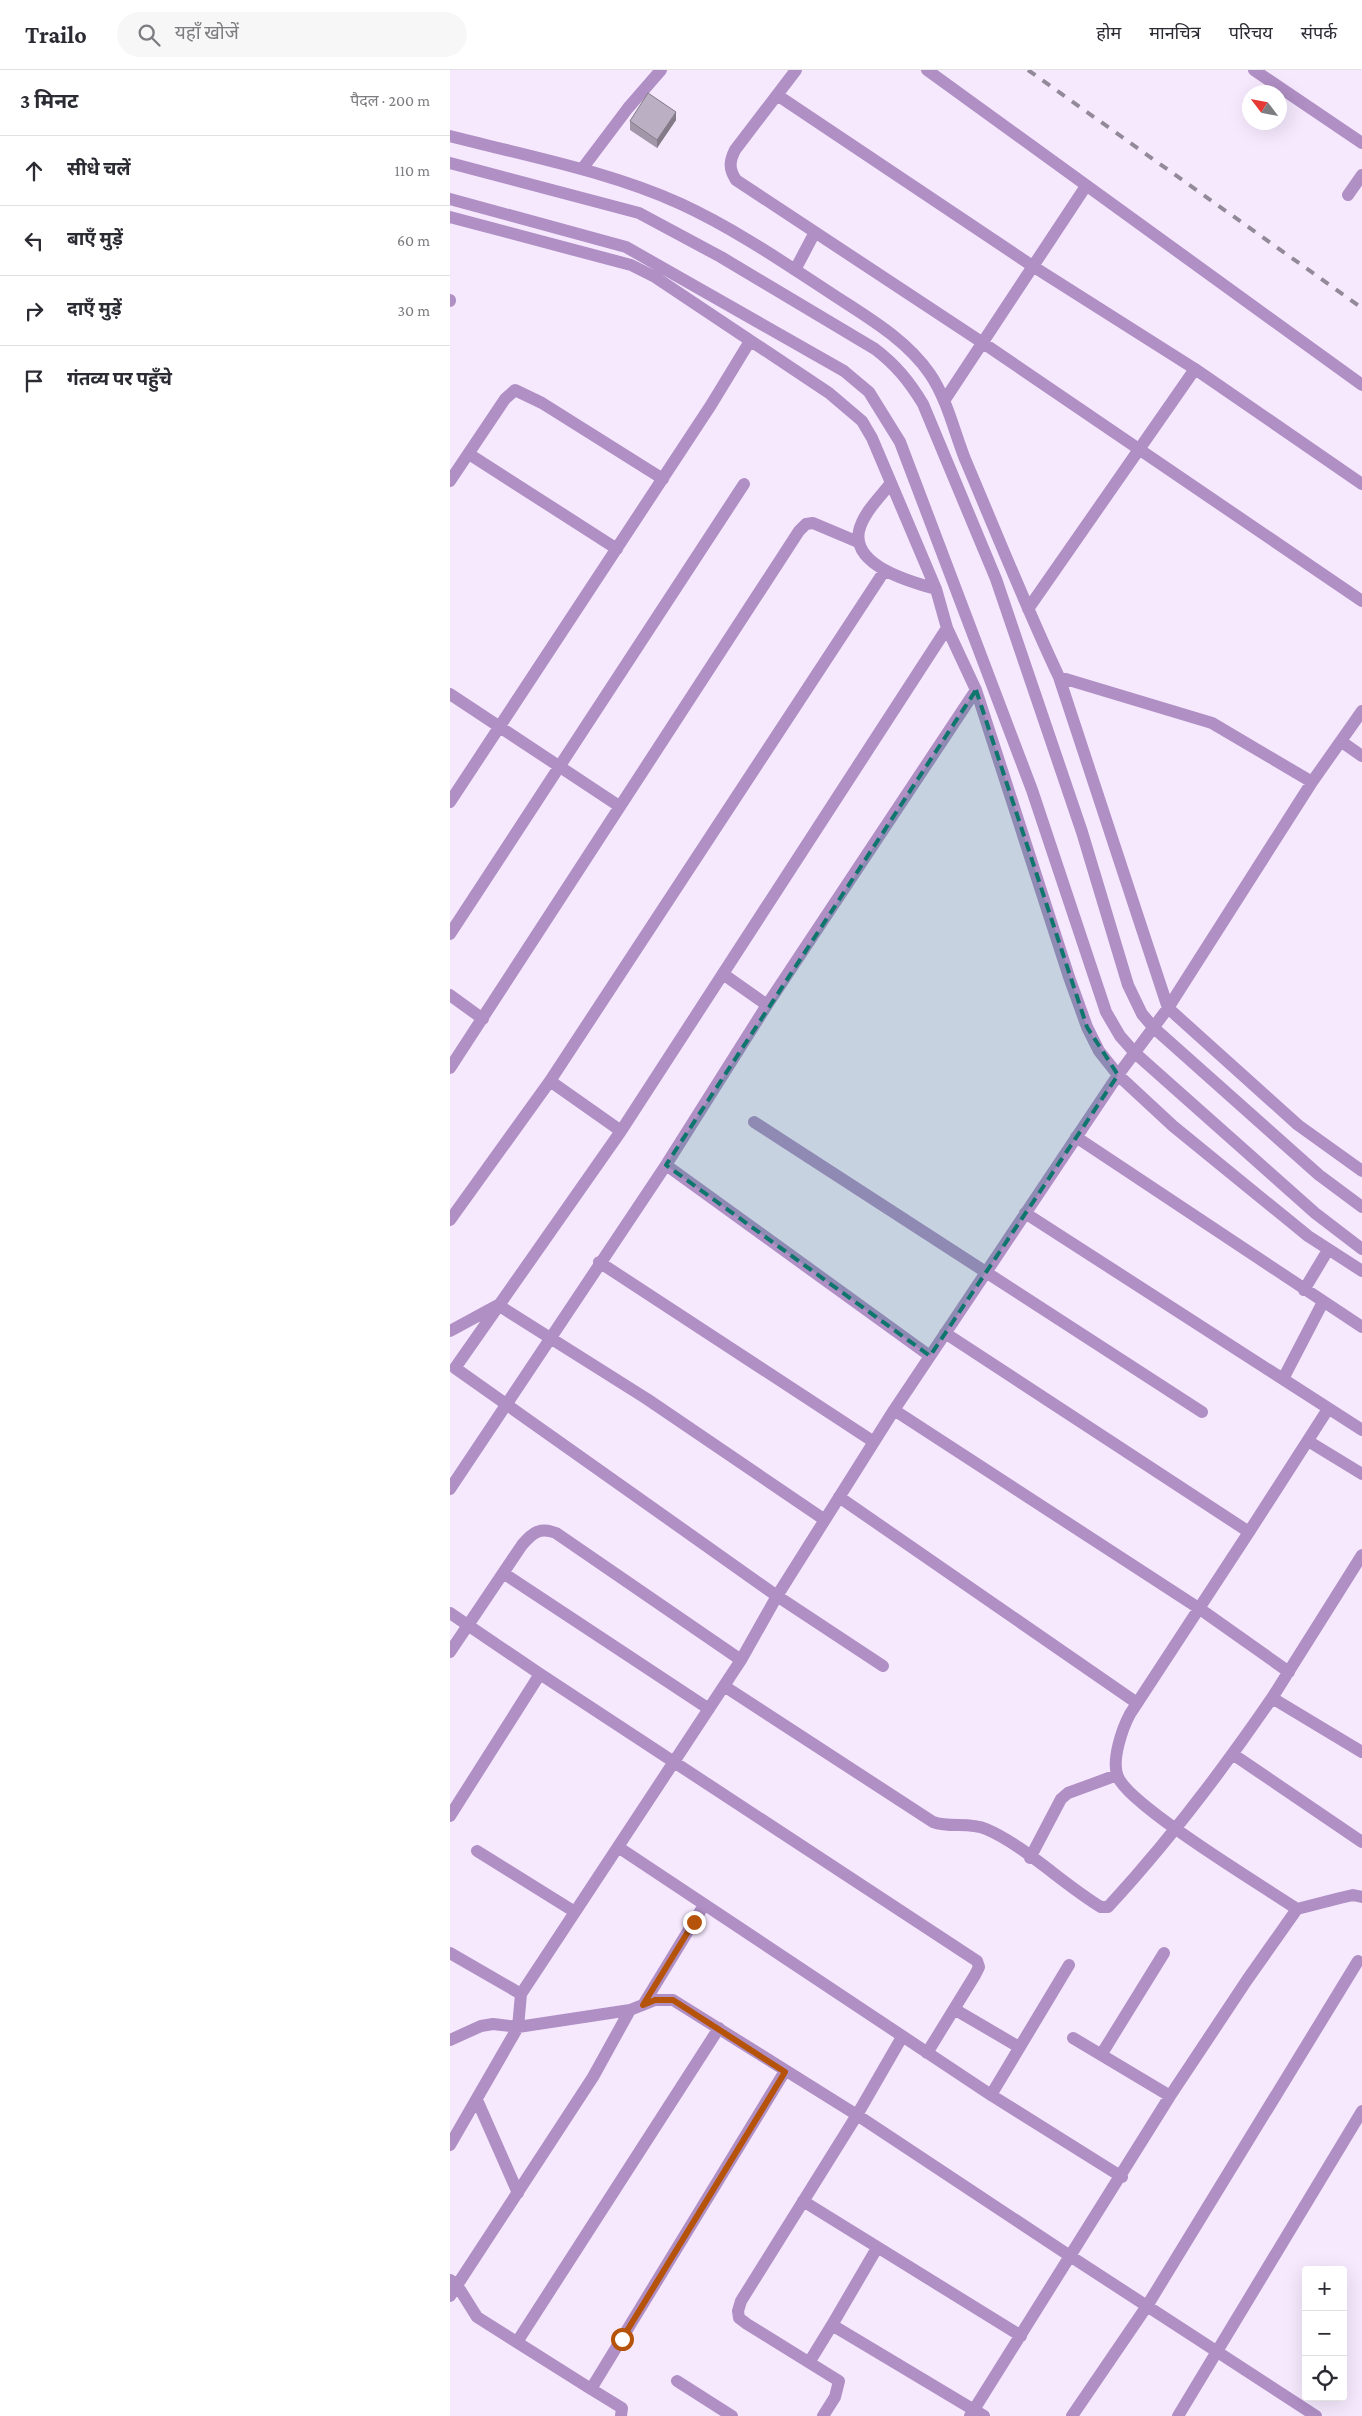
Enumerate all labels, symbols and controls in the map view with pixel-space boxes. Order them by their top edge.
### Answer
search box [117,12,467,57]
text: Trailo [25,21,87,48]
icon: search [135,21,163,49]
text: यहाँ खोजें [175,22,239,43]
text: होम [1096,23,1121,43]
text: मानचित्र [1149,23,1201,43]
text: परिचय [1229,23,1273,43]
text: संपर्क [1301,23,1337,43]
north arrow [1242,85,1287,130]
text: 3 मिनट [20,89,78,113]
text: पैदल · 200 m [350,92,430,109]
icon: ahead [20,157,48,185]
text: सीधे चलें [67,158,131,179]
text: 110 m [394,162,430,179]
icon: left [20,227,48,255]
text: बाएँ मुड़ें [67,228,123,249]
text: 60 m [397,232,430,249]
icon: right [20,297,48,325]
text: दाएँ मुड़ें [67,298,122,319]
text: 30 m [398,302,430,319]
icon: arrive [20,367,48,395]
text: गंतव्य पर पहुँचे [67,368,172,389]
route end [683,1911,706,1934]
map controls [1302,2266,1347,2401]
button: + [1302,2266,1347,2311]
button: − [1302,2311,1347,2356]
route start [611,2328,634,2351]
button: locate [1302,2356,1347,2401]

